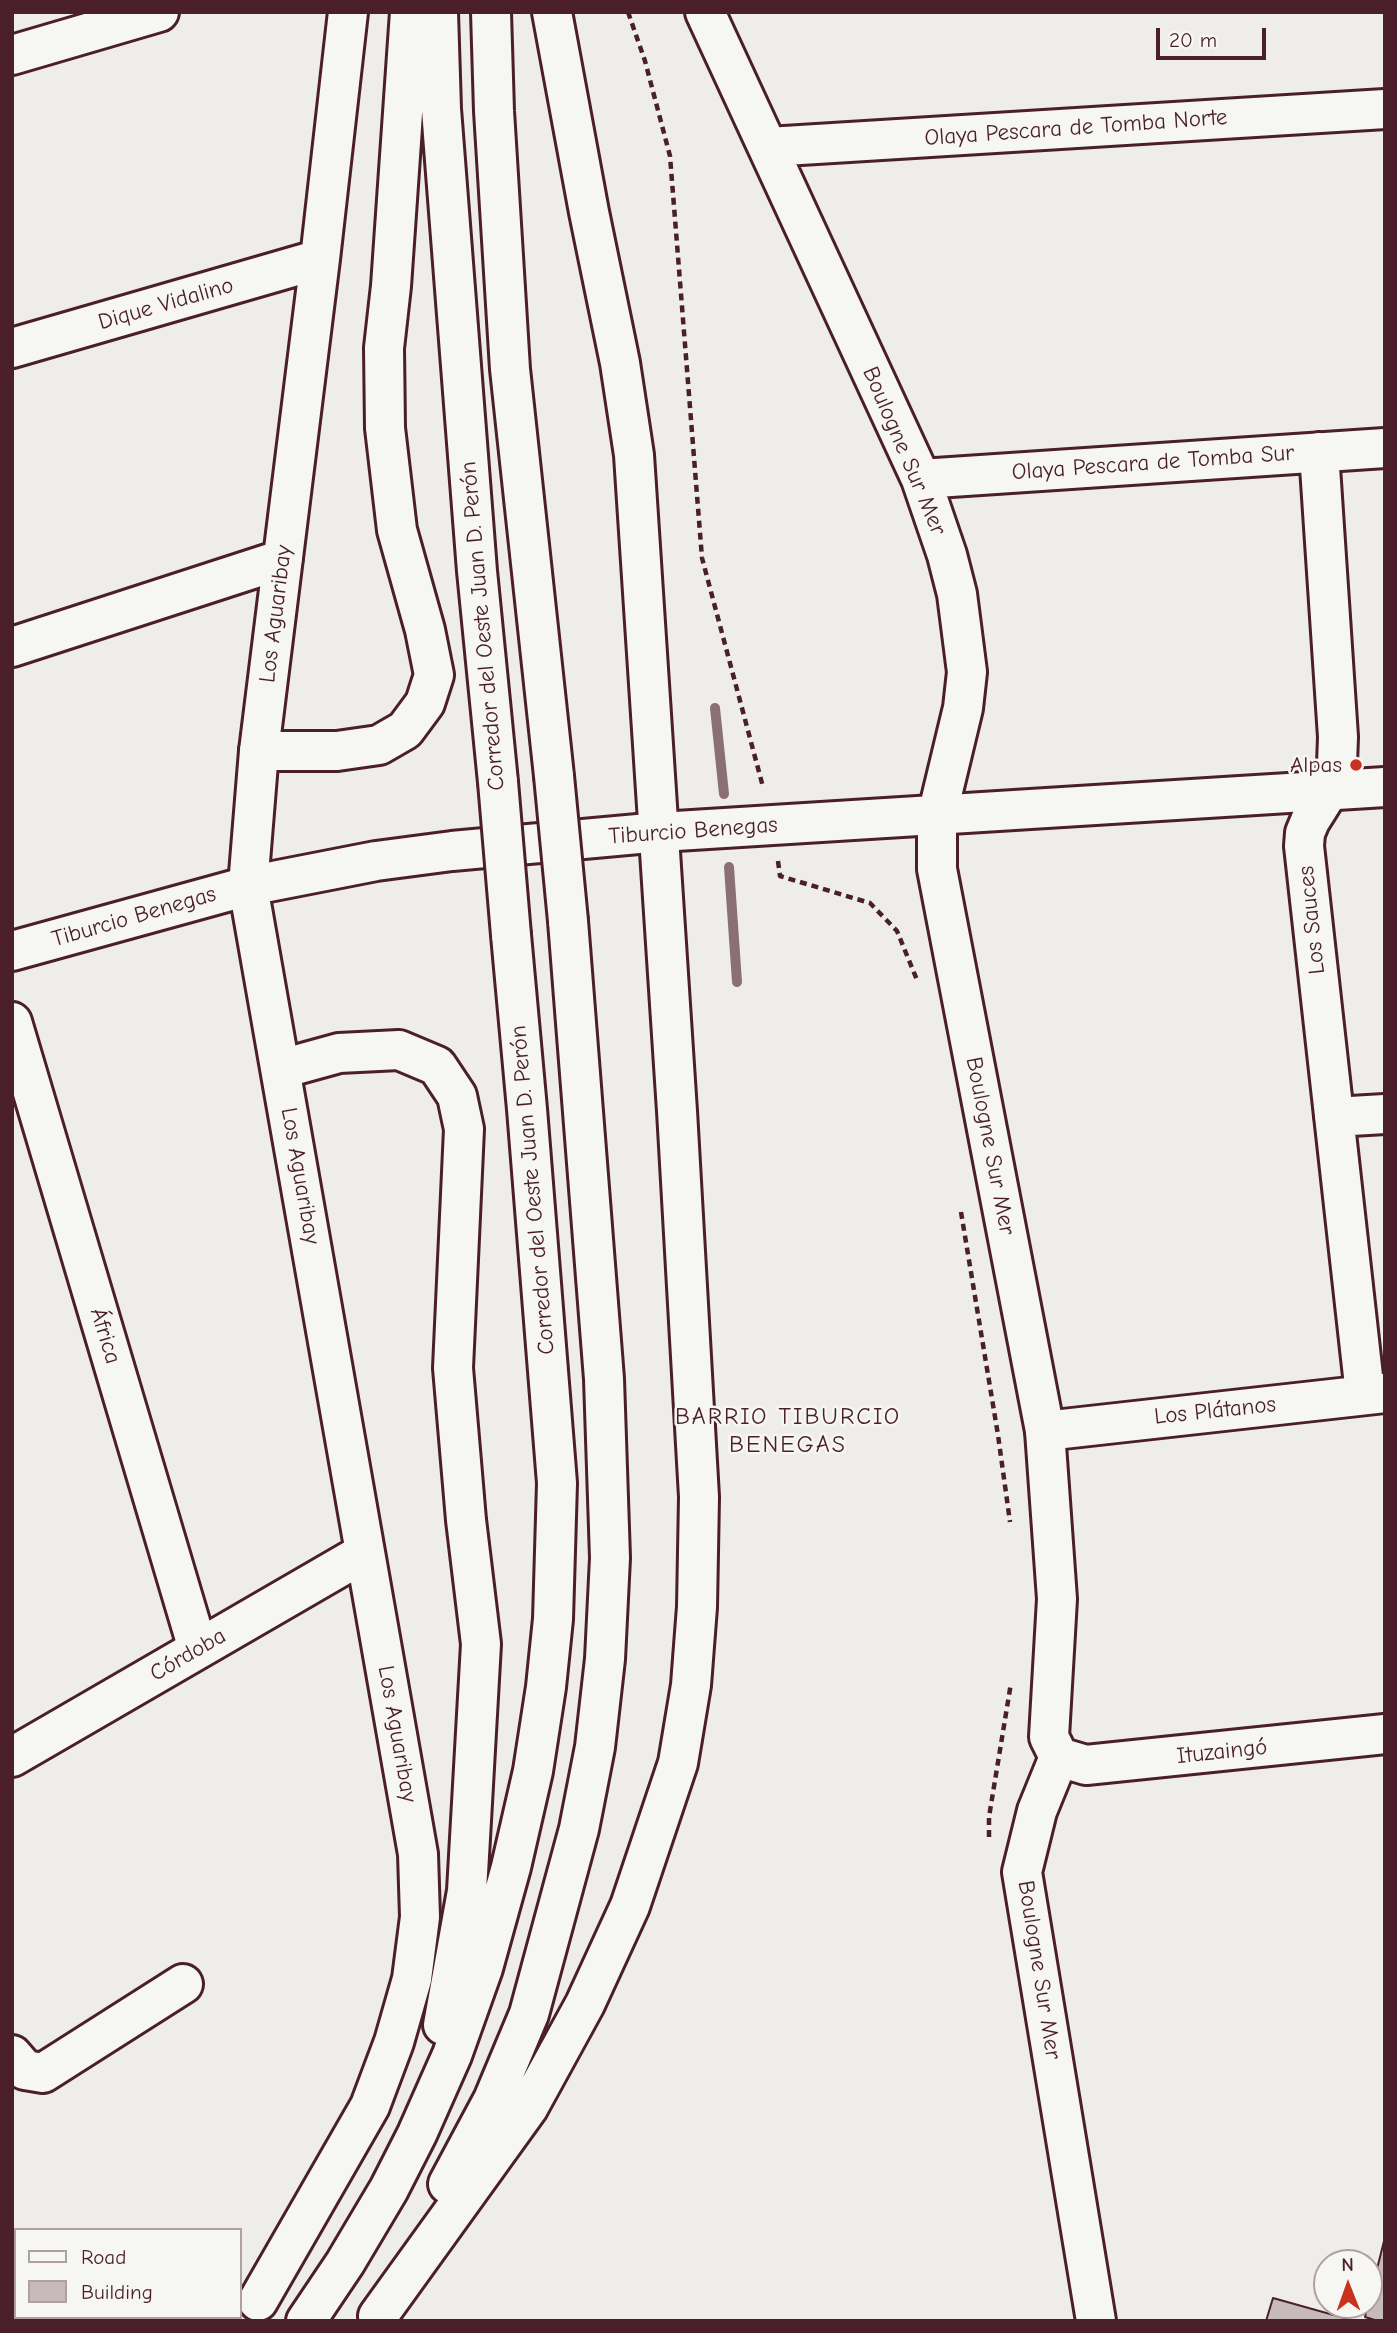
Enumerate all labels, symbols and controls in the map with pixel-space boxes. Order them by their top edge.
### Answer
scale bar [1159,14,1269,58]
text: 20 m [1169,28,1217,52]
street label: Olaya Pescara de Tomba Norte [924,104,1228,152]
street label: Dique Vidalino [95,272,237,336]
street label: Boulogne Sur Mer [856,362,952,540]
street label: Olaya Pescara de Tomba Sur [1011,439,1295,487]
street label: Corredor del Oeste Juan D. Perón [455,460,511,792]
street label: Los Aguaribay [254,544,298,684]
place label: Alpas [1290,751,1342,779]
marker: Alpas [1348,757,1364,773]
street label: Tiburcio Benegas [607,811,779,851]
street label: Los Sauces [1293,864,1331,976]
street label: Tiburcio Benegas [49,880,219,954]
street label: Corredor del Oeste Juan D. Perón [505,1024,561,1356]
street label: Boulogne Sur Mer [959,1055,1021,1237]
street label: Los Aguaribay [274,1105,326,1247]
street label: África [83,1305,127,1367]
street label: Los Plátanos [1153,1391,1277,1431]
district label: BARRIO TIBURCIO BENEGAS [677,1403,899,1459]
street label: Córdoba [145,1622,231,1688]
street label: Los Aguaribay [371,1663,423,1805]
street label: Ituzaingó [1175,1734,1269,1770]
street label: Boulogne Sur Mer [1011,1879,1067,2061]
legend [14,2228,242,2319]
text: Road [81,2245,126,2269]
north arrow [1313,2249,1383,2319]
text: N [1341,2254,1354,2276]
text: Building [81,2280,153,2304]

